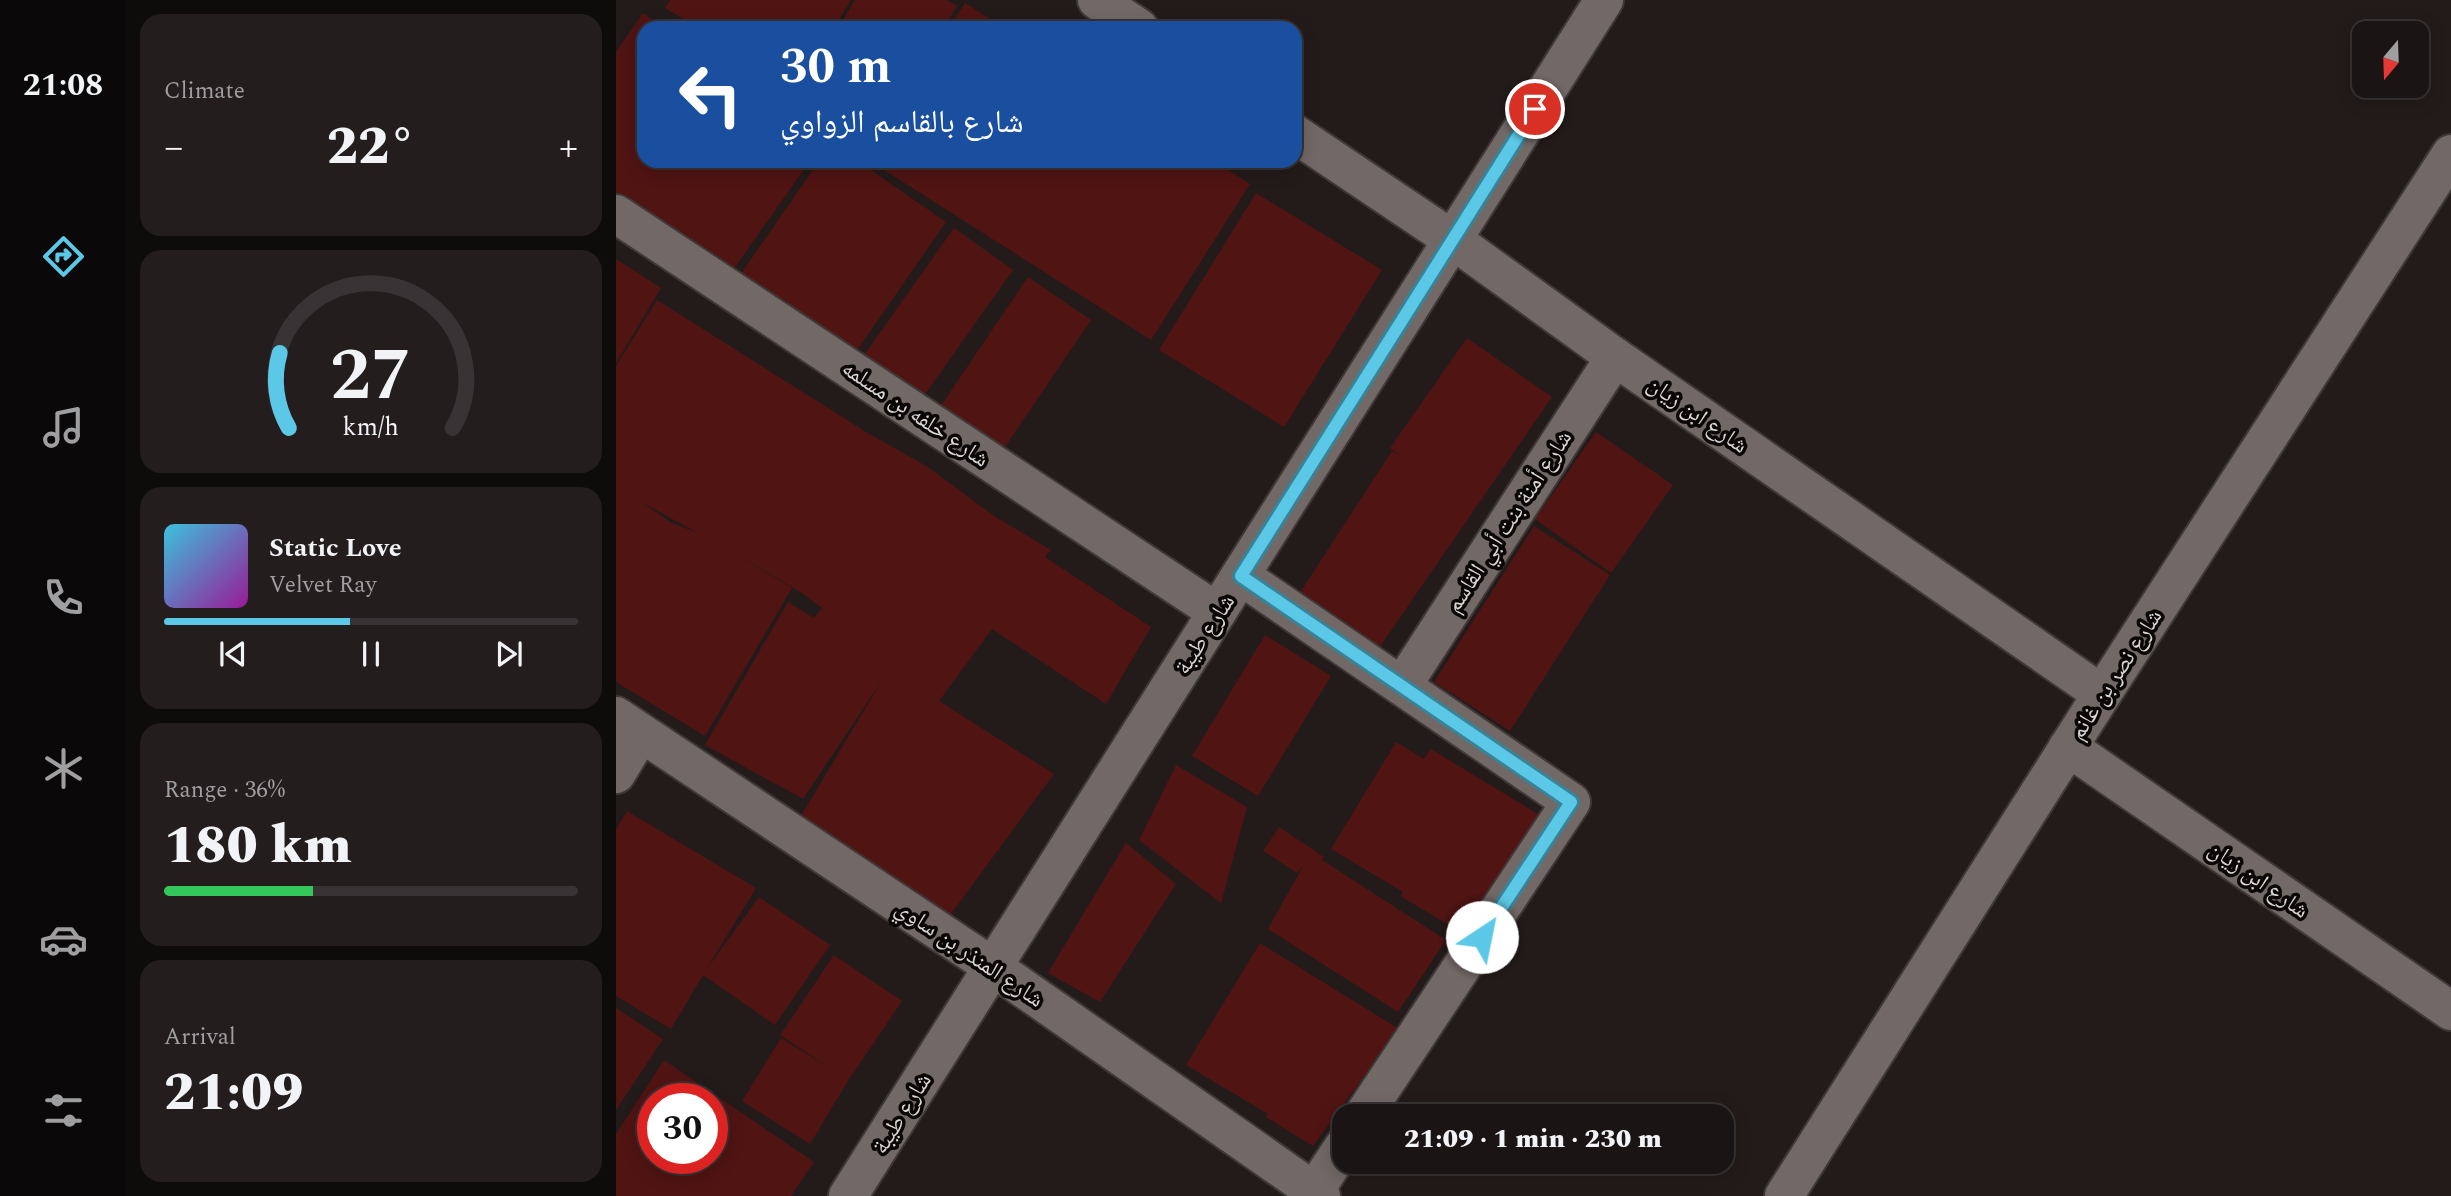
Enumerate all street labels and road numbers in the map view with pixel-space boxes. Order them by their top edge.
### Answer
street label: شارع خلفه بن مسلمه [834,352,996,477]
street label: شارع ابن زيان [1639,367,1755,463]
street label: شارع أمنة بنت أبي القاسم [1437,424,1582,620]
street label: شارع طيبة [1166,588,1244,682]
street label: شارع نصر بن غانم [2061,602,2172,747]
street label: شارع ابن زيان [2200,832,2316,928]
street label: شارع المنذر بن ساوي [888,891,1051,1017]
street label: شارع طيبة [864,1066,941,1161]

